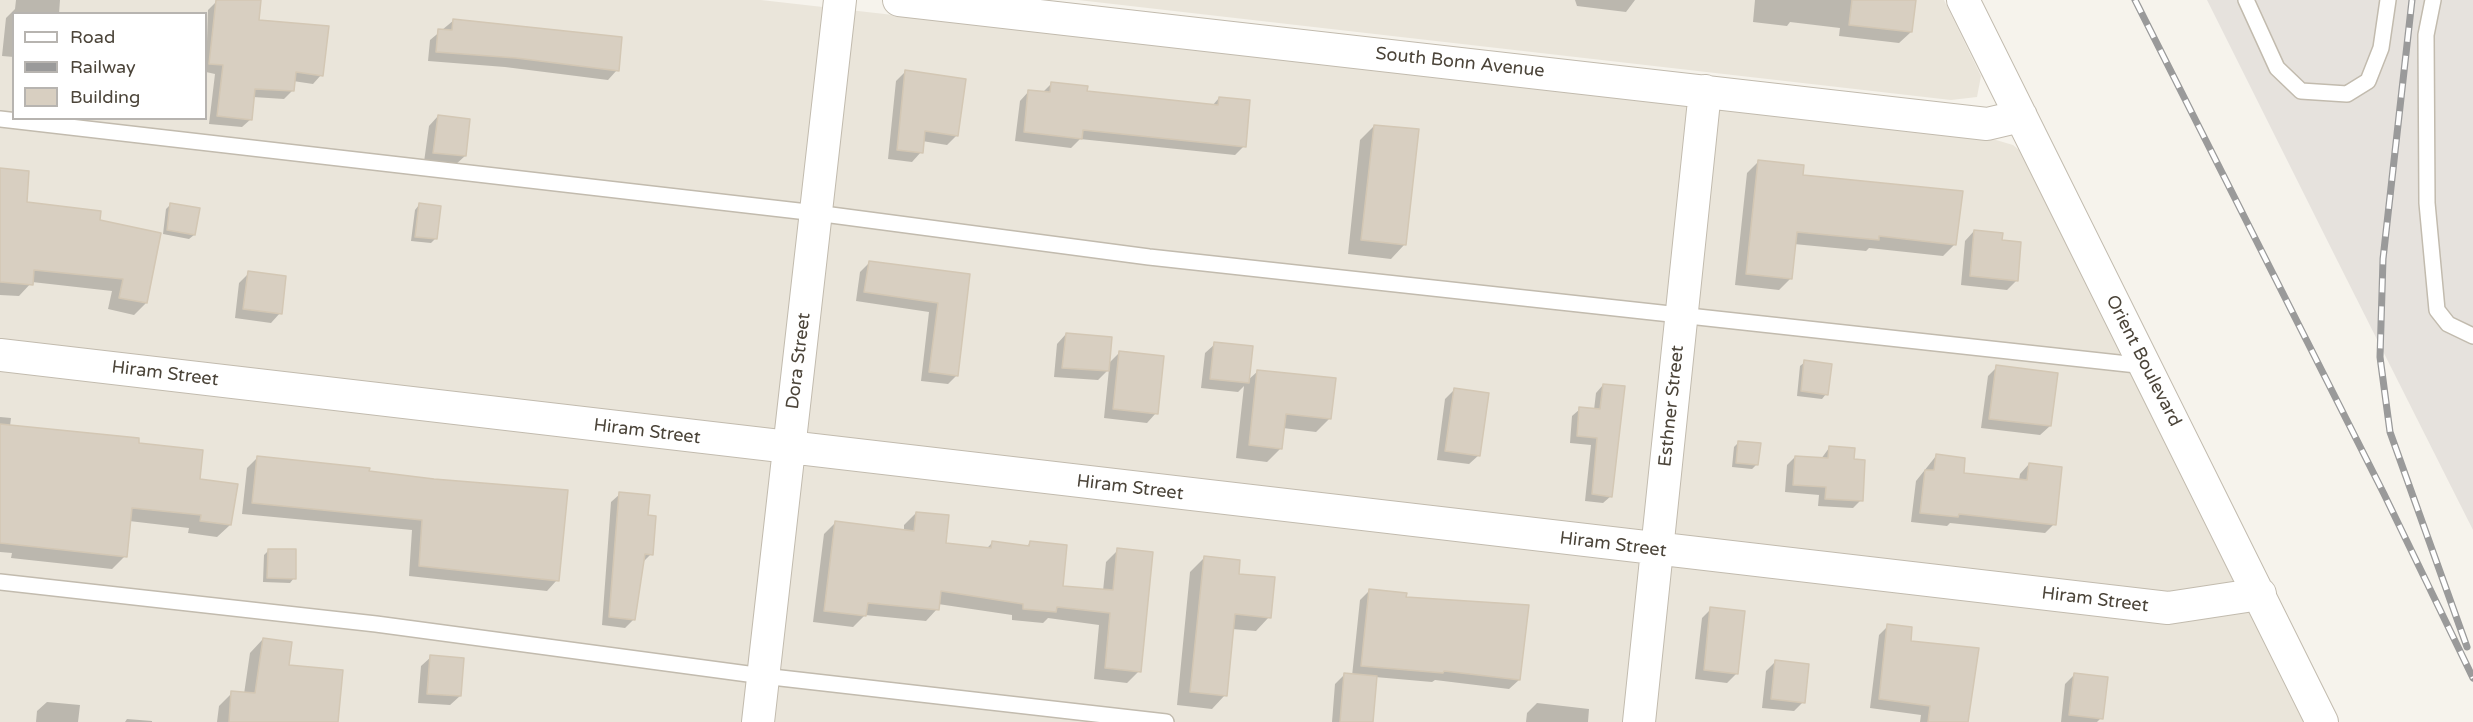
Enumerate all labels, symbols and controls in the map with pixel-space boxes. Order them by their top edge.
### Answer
legend [12,12,207,120]
text: Road [70,26,115,48]
street label: South Bonn Avenue [1374,43,1546,83]
text: Railway [70,56,136,78]
text: Building [70,86,140,108]
street label: Orient Boulevard [2101,292,2185,430]
street label: Dora Street [782,311,816,411]
street label: Esthner Street [1655,344,1689,468]
street label: Hiram Street [110,357,220,391]
street label: Hiram Street [592,415,702,449]
street label: Hiram Street [1075,471,1185,505]
street label: Hiram Street [1558,528,1668,562]
street label: Hiram Street [2040,583,2150,617]

